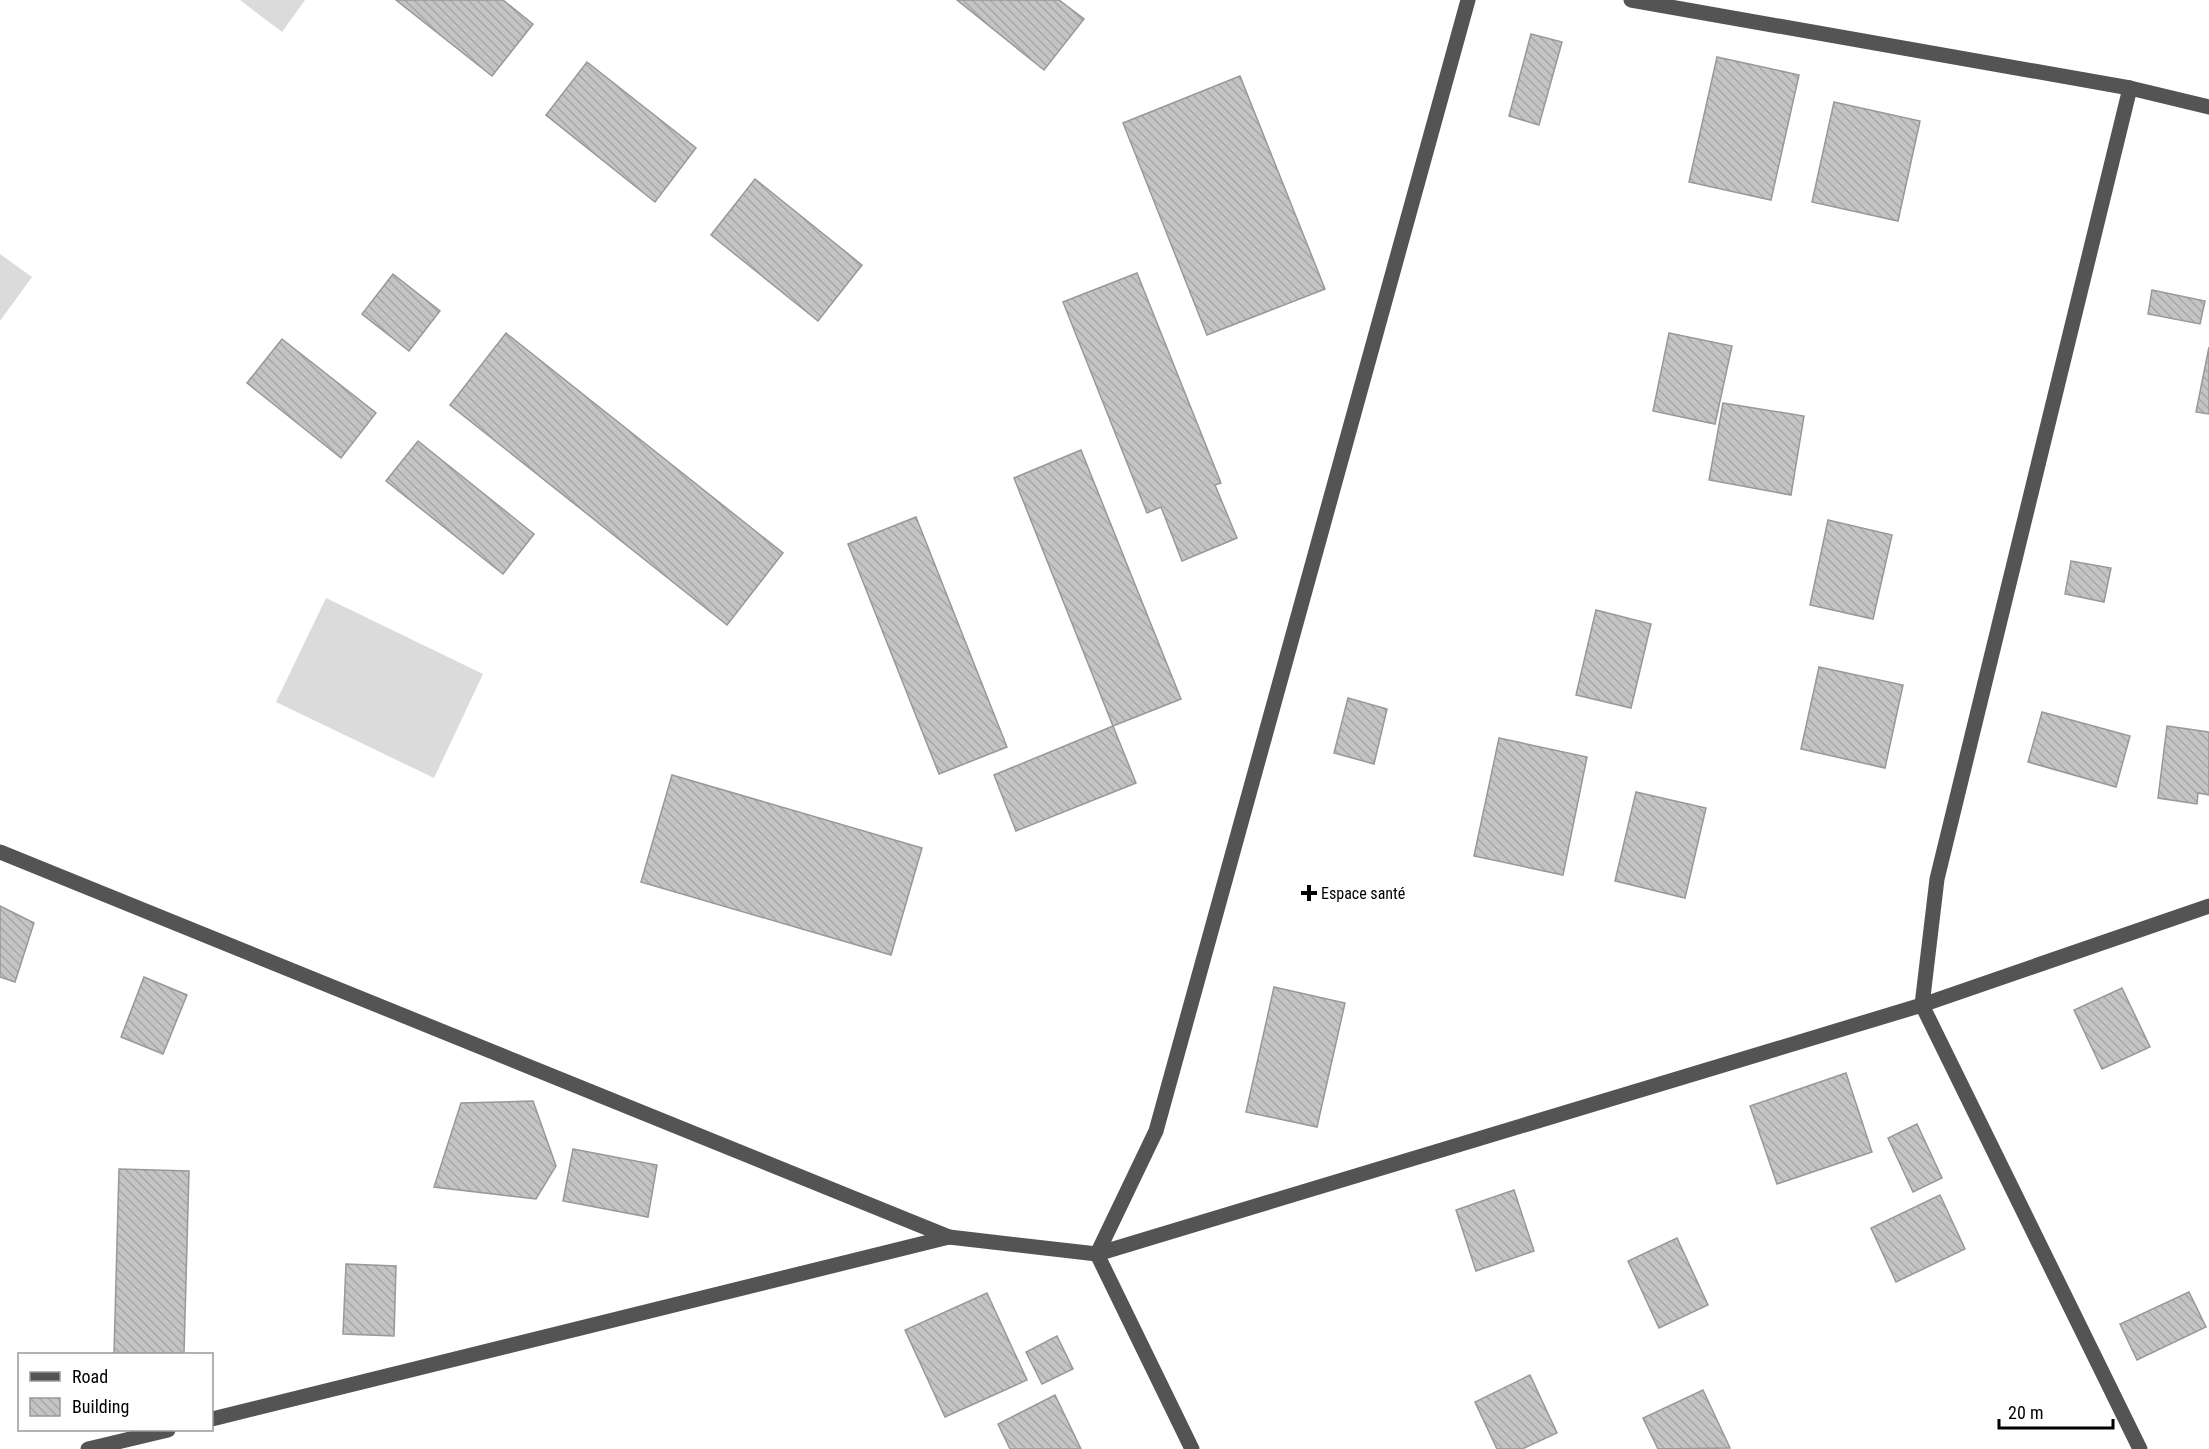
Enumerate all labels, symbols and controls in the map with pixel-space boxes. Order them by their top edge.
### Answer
place label: Espace santé [1321,884,1405,903]
marker: Espace santé [1302,886,1316,900]
legend [18,1353,213,1431]
text: Road [72,1366,108,1387]
scale bar [1999,1392,2113,1430]
text: Building [72,1396,129,1417]
text: 20 m [2008,1402,2043,1423]

